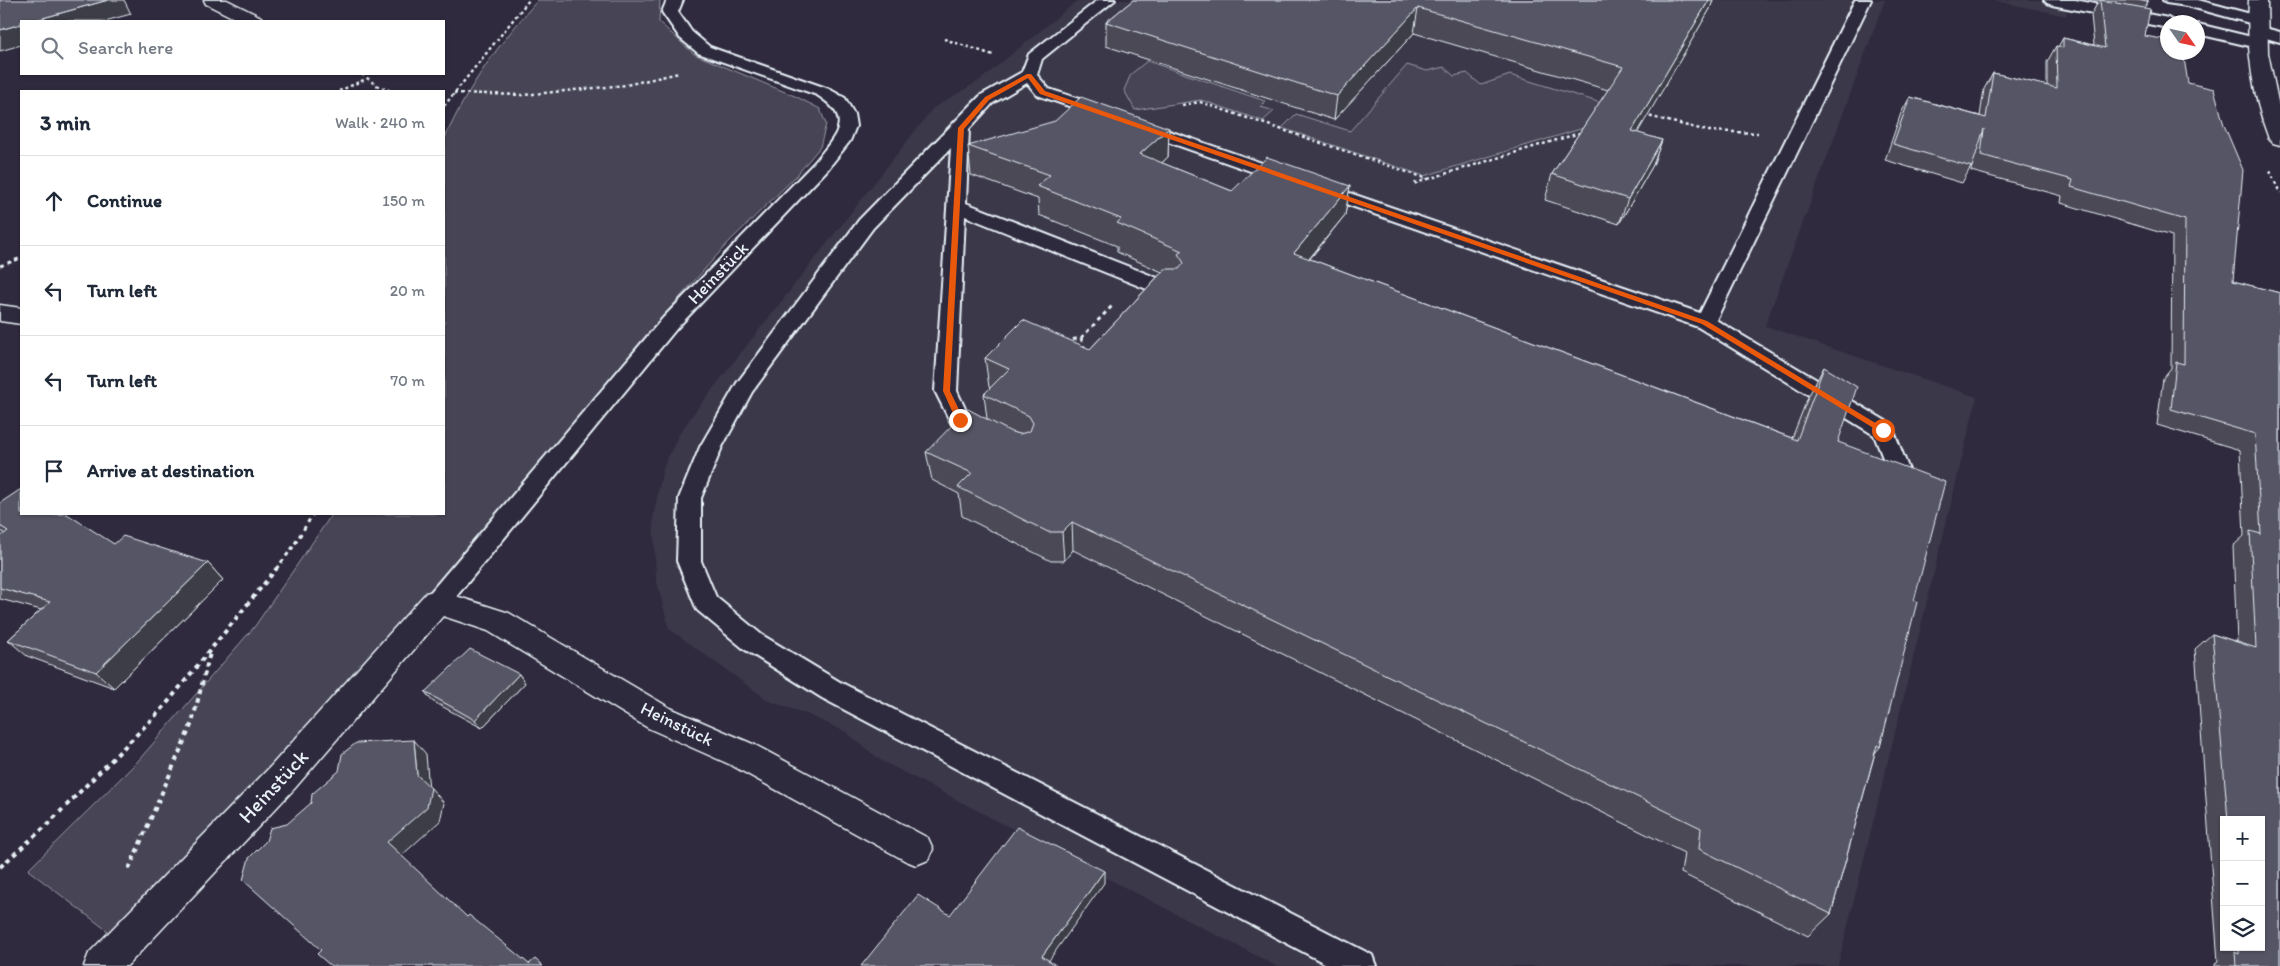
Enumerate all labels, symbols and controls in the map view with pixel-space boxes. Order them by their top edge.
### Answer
north arrow [2160,15,2205,60]
search box [20,20,445,75]
icon: search [38,34,66,62]
text: Search here [78,36,173,59]
text: 3 min [40,110,90,135]
text: Walk · 240 m [335,113,425,132]
icon: ahead [40,187,68,215]
text: Continue [87,189,162,212]
text: 150 m [382,191,425,210]
street label: Heinstück [683,237,753,309]
icon: left [40,277,68,305]
text: Turn left [87,279,157,302]
text: 20 m [390,281,425,300]
icon: left [40,367,68,395]
text: Turn left [87,369,157,392]
text: 70 m [390,371,425,390]
route end [949,409,972,432]
route start [1872,419,1895,442]
icon: arrive [40,457,68,485]
text: Arrive at destination [87,459,254,482]
street label: Heinstück [637,697,717,751]
street label: Heinstück [233,744,313,828]
map controls [2220,816,2265,951]
button: + [2220,816,2265,861]
button: − [2220,861,2265,906]
button: layers [2220,906,2265,951]

